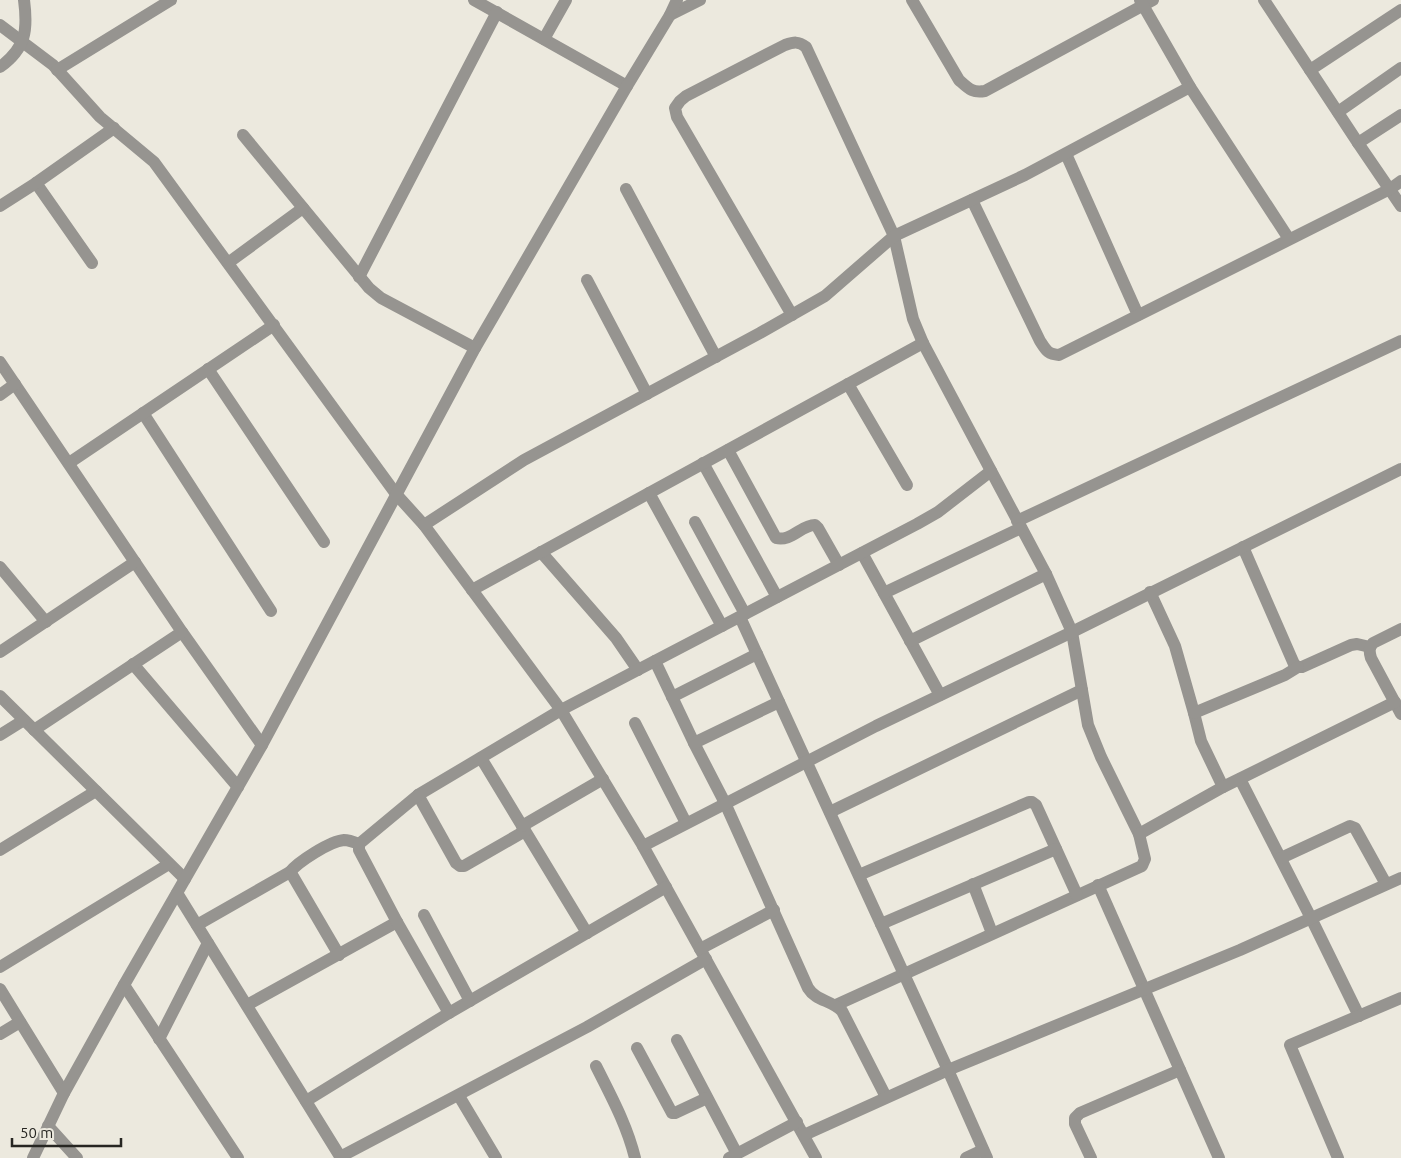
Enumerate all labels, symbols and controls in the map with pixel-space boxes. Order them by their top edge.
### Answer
scale bar [12,1116,121,1148]
text: 50 m [20,1124,53,1141]

